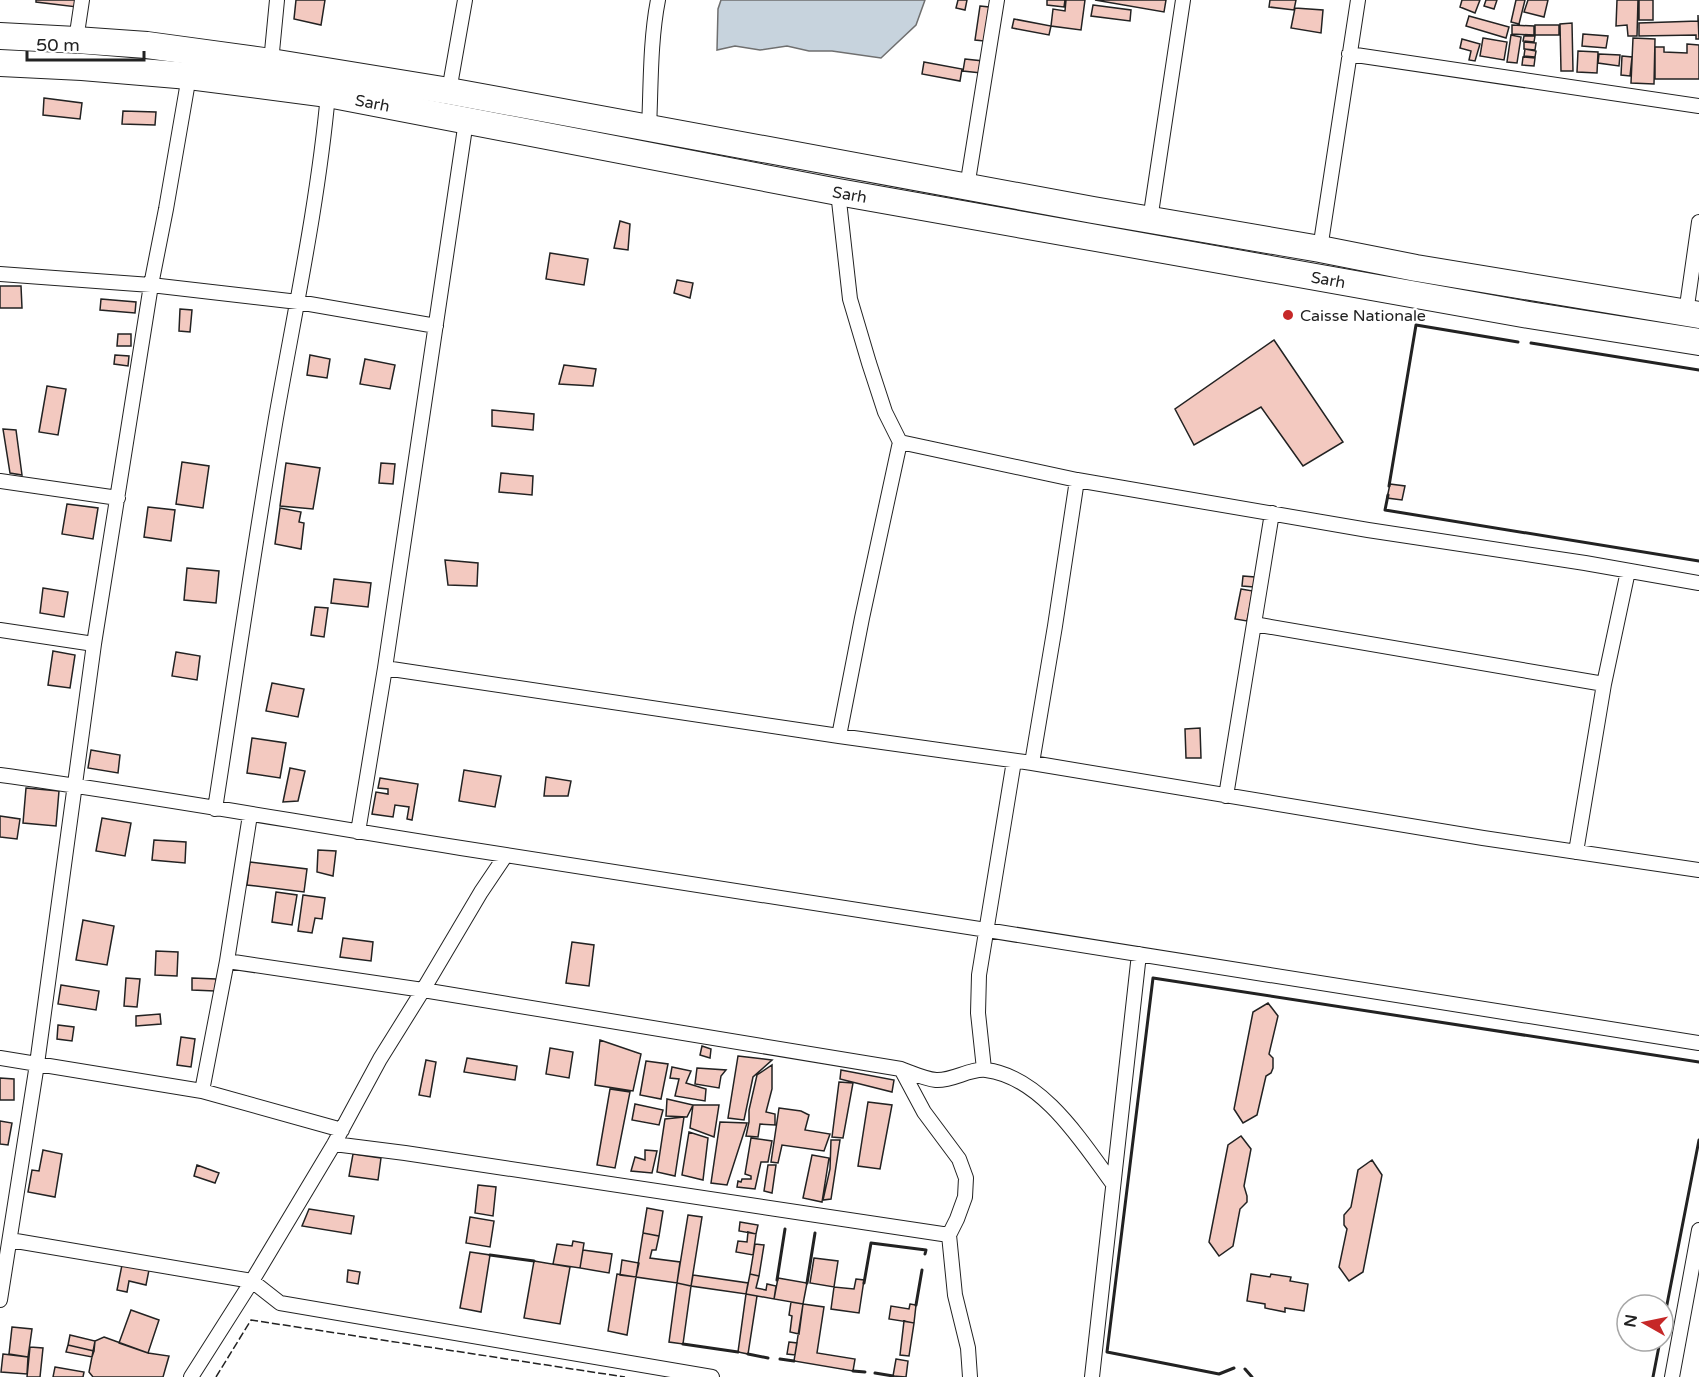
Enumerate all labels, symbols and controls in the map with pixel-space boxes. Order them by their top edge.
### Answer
scale bar [27,24,144,62]
text: 50 m [36,34,80,56]
street label: Sarh [353,90,391,117]
street label: Sarh [831,182,869,208]
street label: Sarh [1309,267,1347,293]
place label: Caisse Nationale [1300,306,1426,326]
marker: Caisse Nationale [1281,308,1295,322]
north arrow [1615,1293,1675,1353]
text: N [1620,1313,1642,1329]

